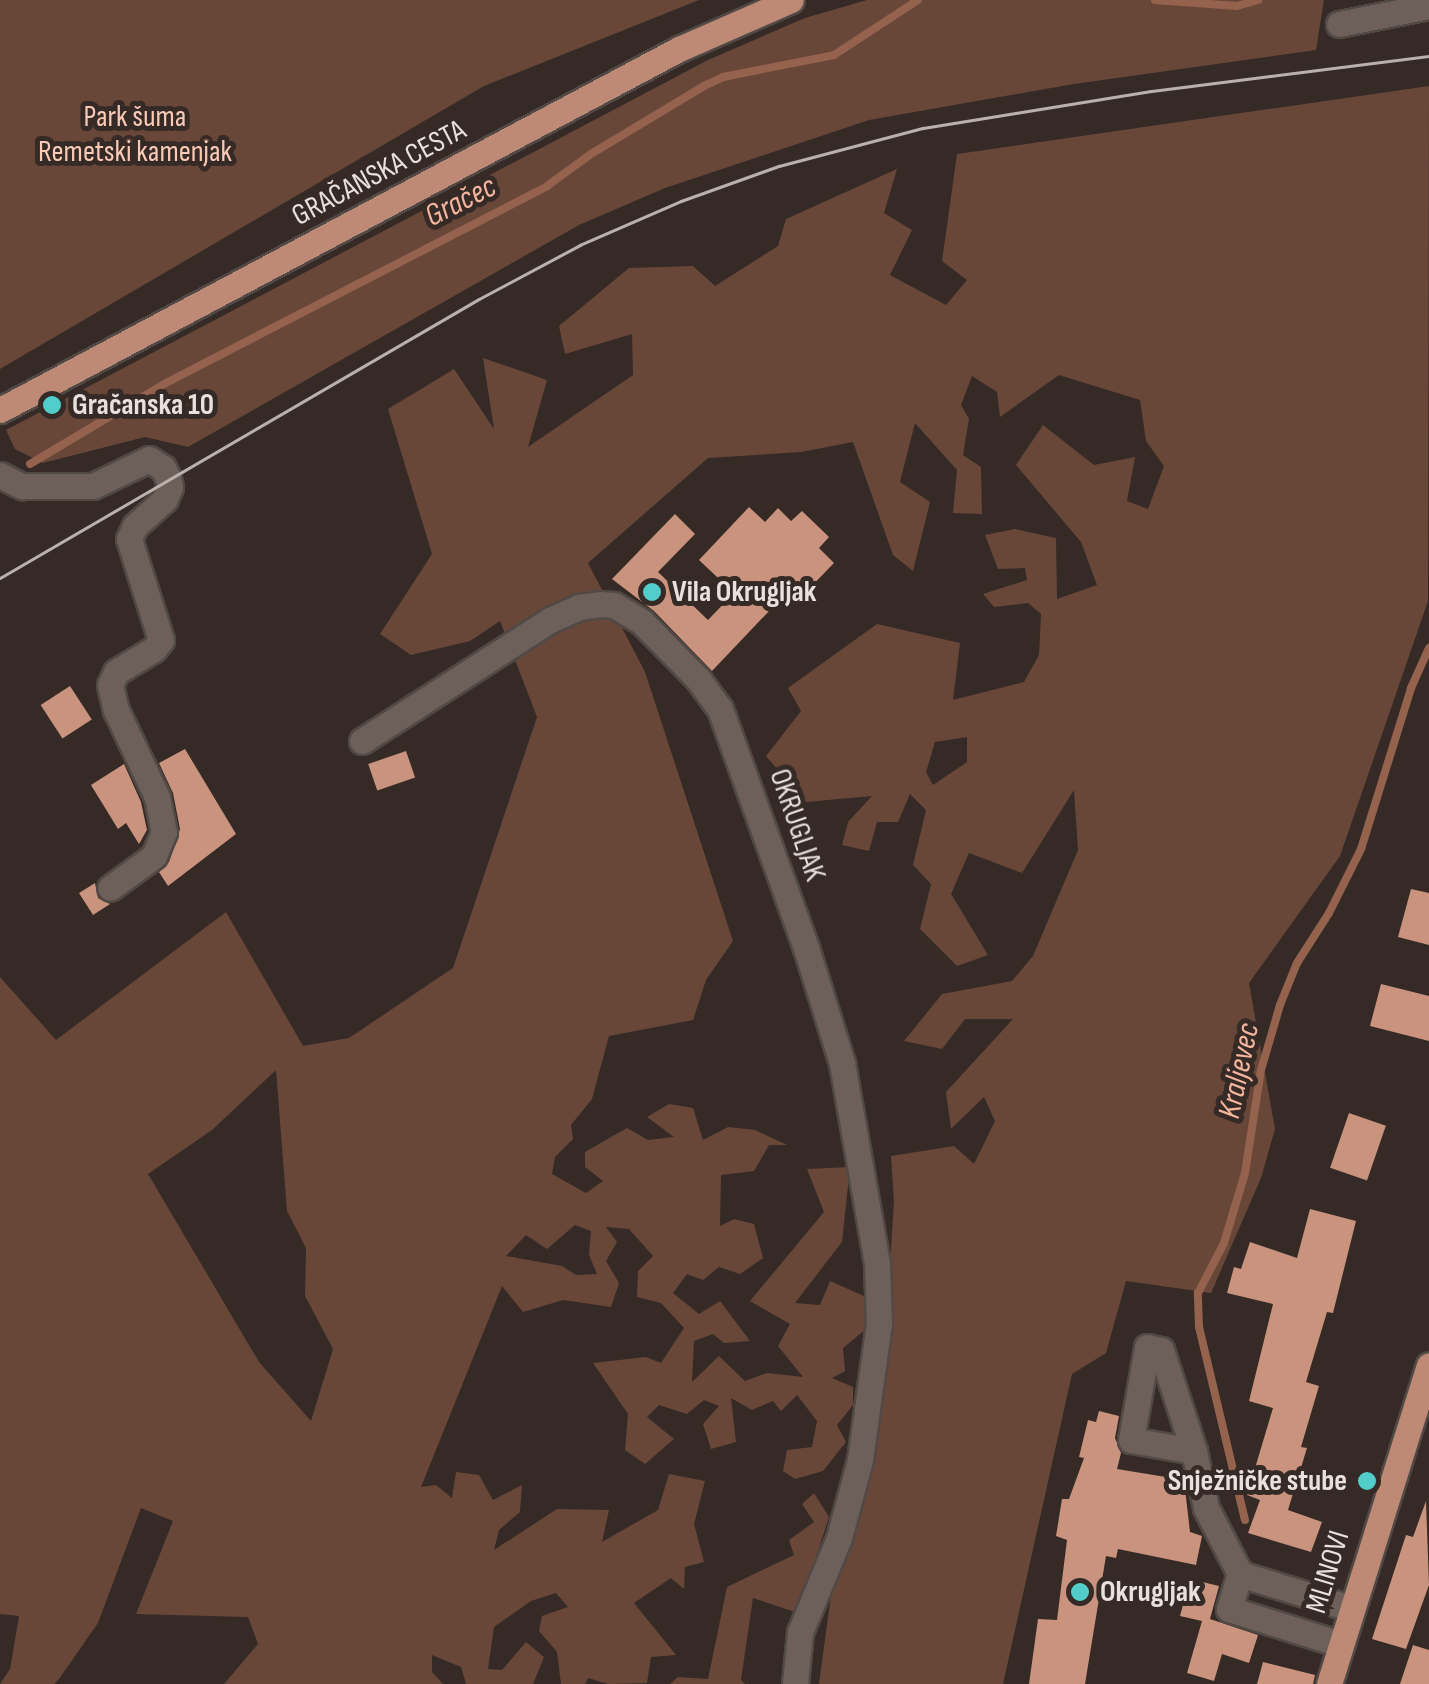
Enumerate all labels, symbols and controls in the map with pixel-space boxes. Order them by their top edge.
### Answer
park label: Park šuma Remetski kamenjak [38,99,232,170]
street label: GRAČANSKA CESTA [286,112,472,234]
water label: Gračec [419,168,503,236]
place label: Gračanska 10 [72,387,214,423]
marker: Gračanska 10 [41,394,63,416]
place label: Vila Okrugljak [672,574,817,610]
marker: Vila Okrugljak [641,581,663,603]
street label: OKRUGLJAK [761,764,833,886]
water label: Kraljevec [1211,1020,1269,1122]
place label: Snježničke stube [1168,1463,1347,1499]
marker: Snježničke stube [1356,1470,1378,1492]
street label: MLINOVI [1298,1526,1358,1618]
place label: Okrugljak [1100,1574,1201,1610]
marker: Okrugljak [1069,1581,1091,1603]

